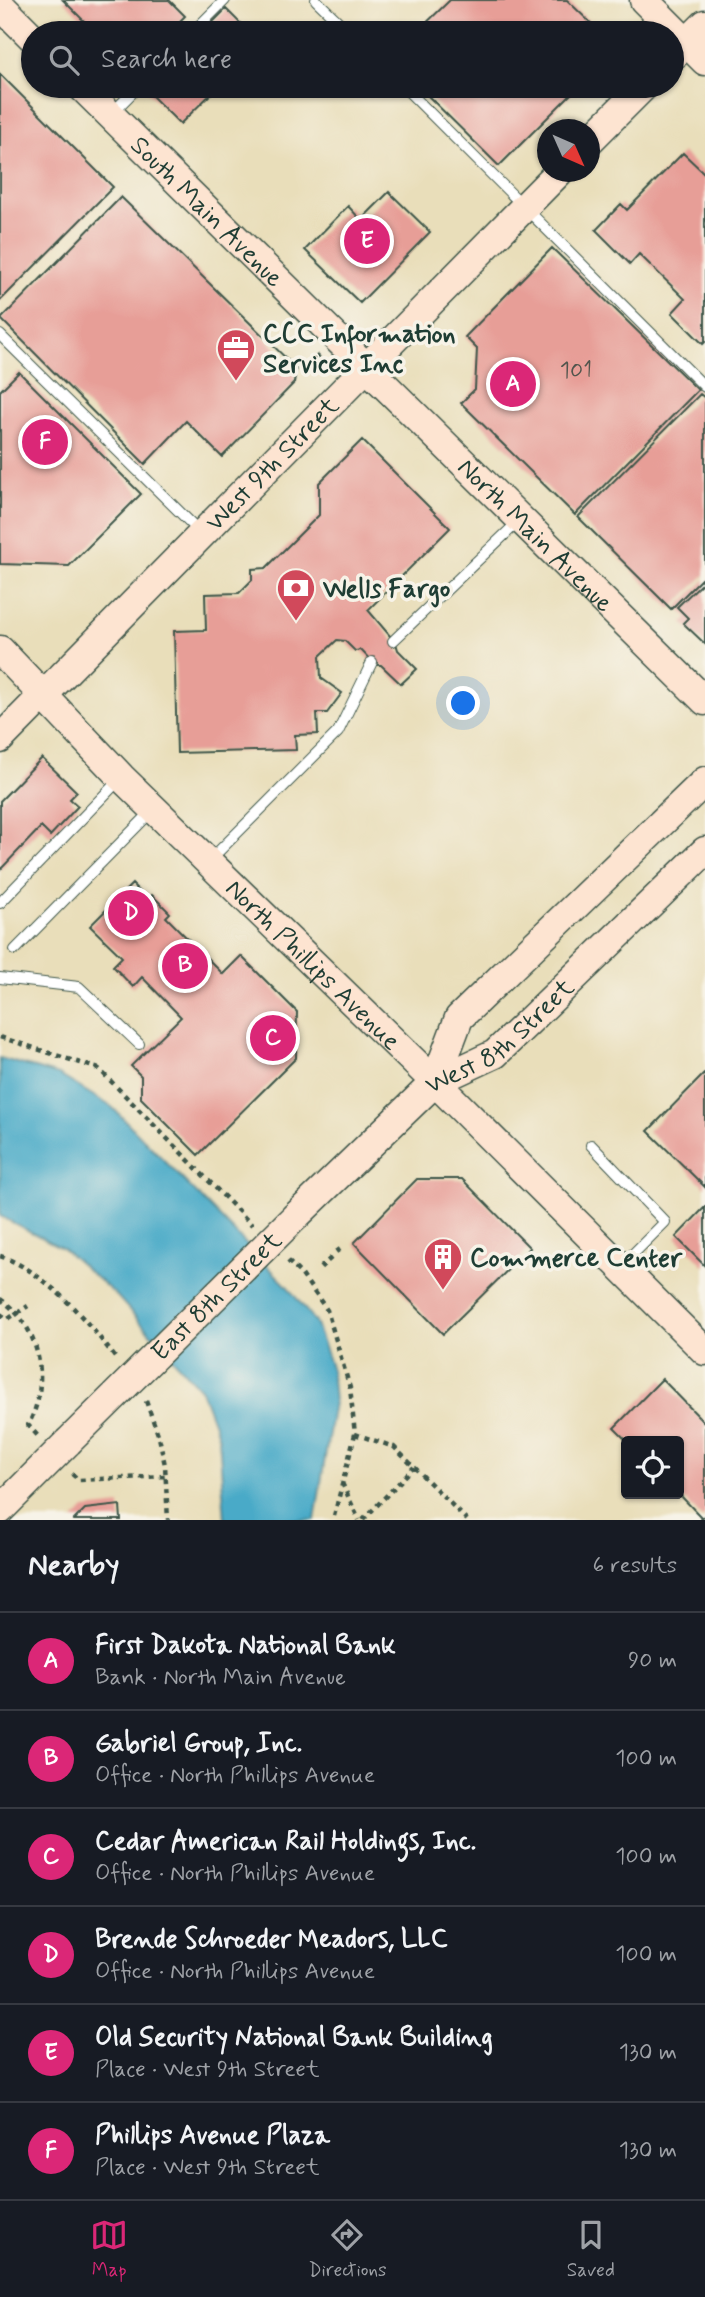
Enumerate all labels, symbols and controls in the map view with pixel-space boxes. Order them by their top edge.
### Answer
search box [21,21,684,98]
icon: search [45,41,83,79]
text: Search here [101,43,232,77]
north arrow [537,119,600,182]
street label: South Main Avenue [122,129,290,296]
pin: E [344,215,390,267]
place label: CCC Information Services Inc [263,318,456,382]
office icon: CCC Information Services Inc [215,327,257,382]
house number: 101 [560,356,592,386]
pin: A [490,358,536,410]
street label: West 9th Street [199,390,347,540]
pin: F [22,416,68,468]
street label: North Main Avenue [449,451,620,620]
bank icon: Wells Fargo [275,567,317,622]
place label: Wells Fargo [322,573,451,608]
your location [446,686,480,720]
street label: North Phillips Avenue [217,873,407,1059]
pin: D [108,887,154,939]
pin: B [162,940,208,992]
street label: West 8th Street [420,972,582,1103]
pin: C [250,1012,296,1064]
street label: East 8th Street [144,1225,290,1369]
building icon: Commerce Center [422,1236,464,1291]
place label: Commerce Center [470,1242,683,1276]
map controls [621,1436,684,1499]
button: locate [621,1436,684,1499]
text: Nearby [28,1546,119,1585]
text: 6 results [593,1551,677,1581]
text: First Dakota National Bank [95,1629,396,1663]
text: A [43,1646,59,1676]
text: 90 m [628,1646,677,1676]
text: Bank · North Main Avenue [95,1663,346,1693]
text: Gabriel Group, Inc. [95,1727,302,1761]
text: B [44,1744,58,1774]
text: 100 m [615,1744,677,1774]
text: Office · North Phillips Avenue [95,1761,375,1791]
text: Cedar American Rail Holdings, Inc. [95,1825,476,1859]
text: C [43,1842,59,1872]
text: 100 m [615,1842,677,1872]
text: Office · North Phillips Avenue [95,1859,375,1889]
text: Brende Schroeder Meadors, LLC [95,1923,447,1957]
text: D [43,1940,59,1970]
text: 100 m [615,1940,677,1970]
text: Office · North Phillips Avenue [95,1957,375,1987]
text: Old Security National Bank Building [95,2021,493,2055]
text: E [44,2038,58,2068]
text: 130 m [619,2038,677,2068]
text: Place · West 9th Street [95,2055,319,2085]
text: Phillips Avenue Plaza [95,2119,330,2153]
text: F [45,2136,57,2166]
text: 130 m [619,2136,677,2166]
text: Place · West 9th Street [95,2153,319,2183]
tab: Map [90,2216,128,2283]
tab: Directions [308,2216,387,2283]
tab: Saved [567,2216,615,2283]

